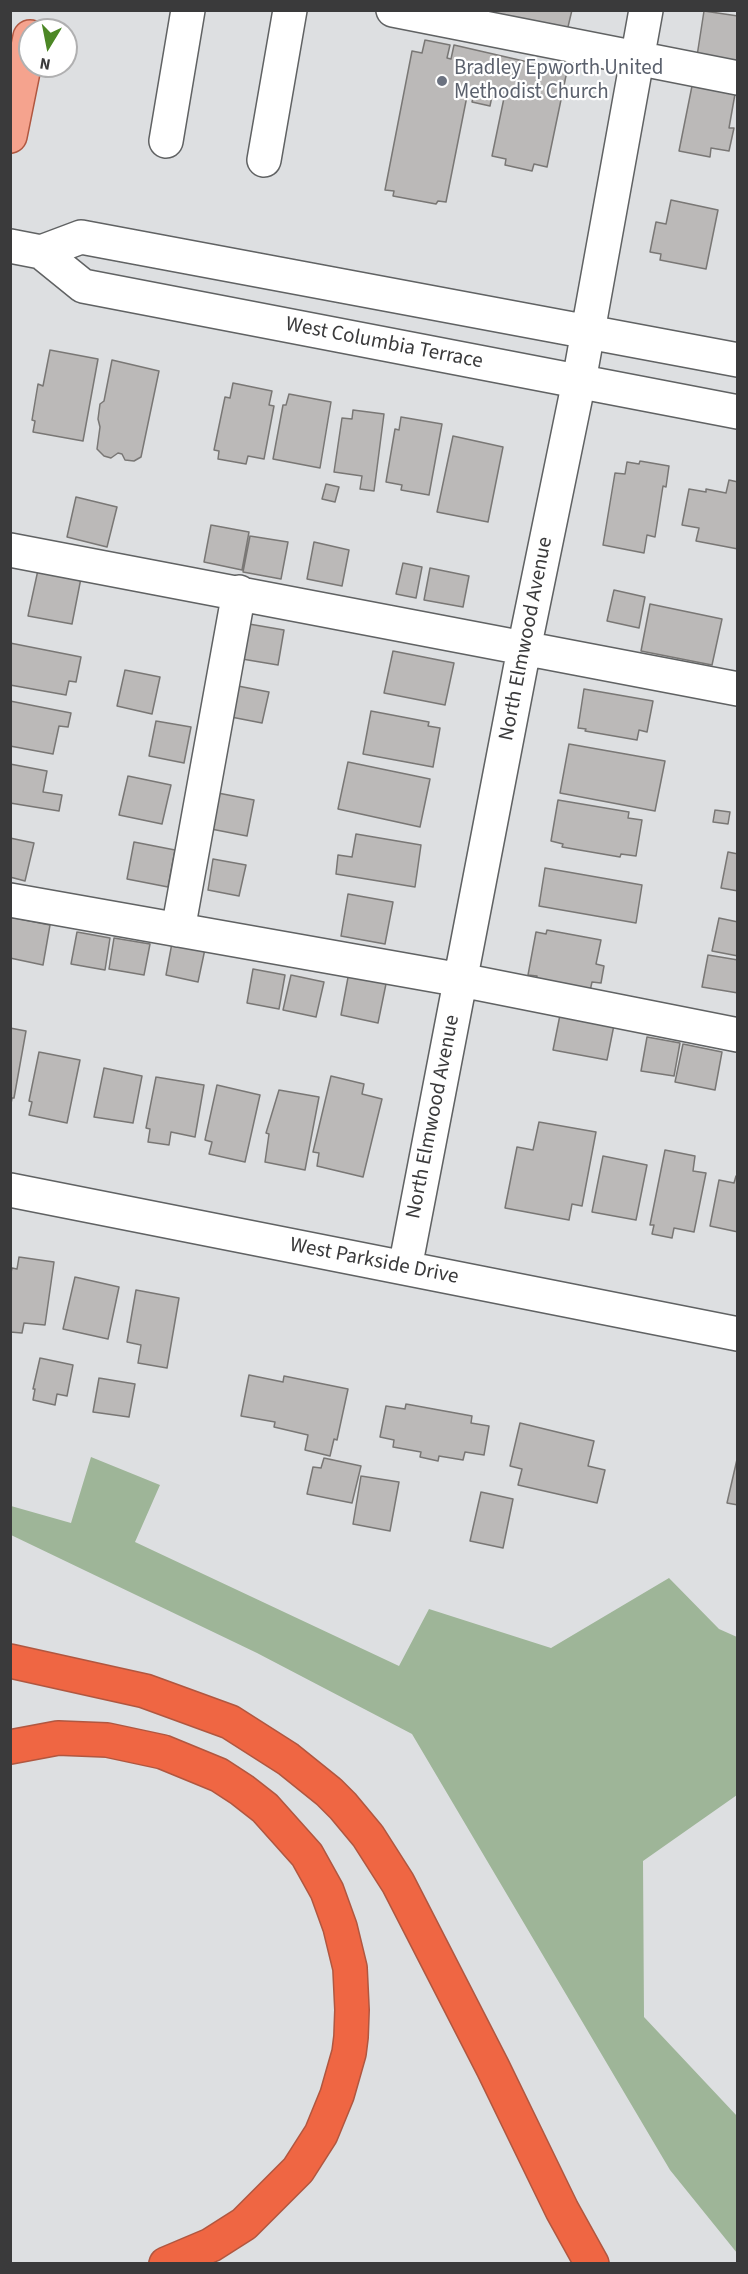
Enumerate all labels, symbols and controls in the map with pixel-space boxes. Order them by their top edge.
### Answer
north arrow [18,18,78,78]
text: N [38,52,52,76]
place label: Bradley Epworth United Methodist Church [454,56,663,106]
marker: Bradley Epworth United Methodist Church [435,74,449,88]
street label: West Columbia Terrace [283,313,485,375]
street label: North Elmwood Avenue [495,535,559,743]
street label: North Elmwood Avenue [402,1013,466,1221]
street label: West Parkside Drive [287,1233,461,1291]

